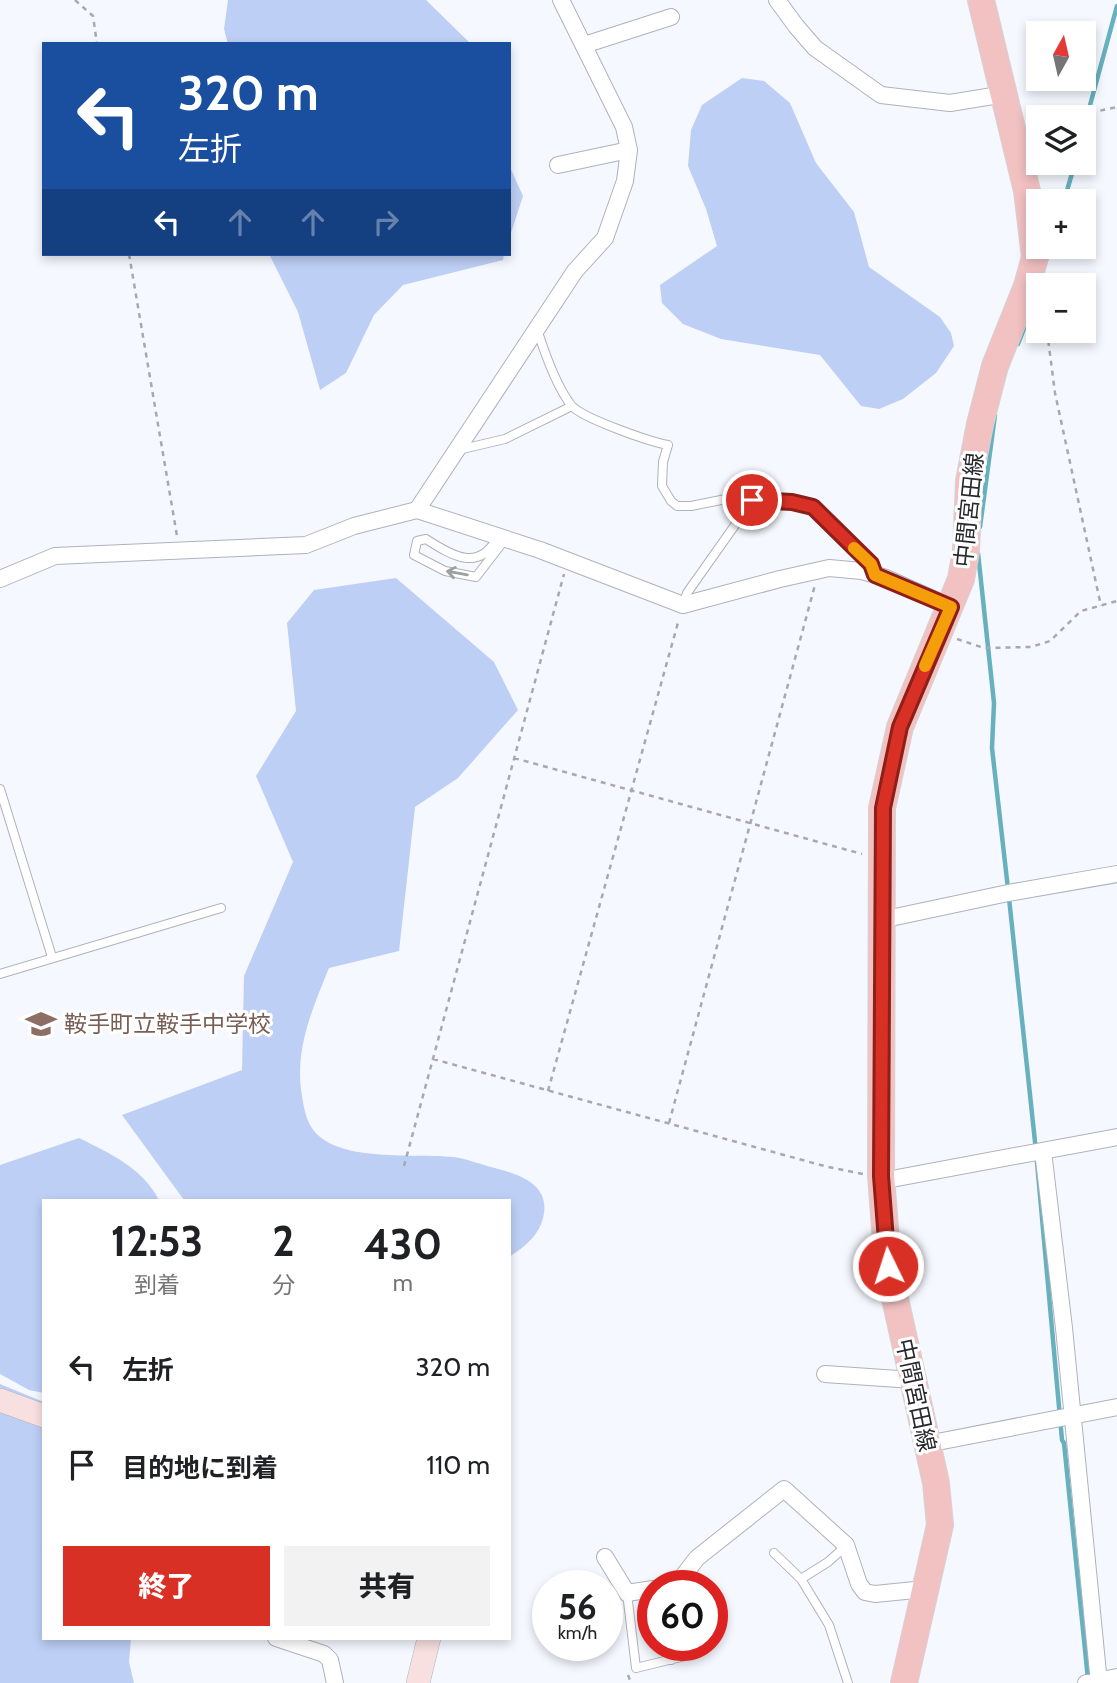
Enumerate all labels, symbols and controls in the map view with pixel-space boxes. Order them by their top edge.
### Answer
north arrow [1026,21,1096,91]
map controls [1026,21,1096,343]
text: 320 m [178,63,319,122]
icon: left [63,70,154,161]
button: layers [1026,105,1096,175]
text: 左折 [178,129,242,168]
button: + [1026,189,1096,259]
icon: left [148,203,186,241]
icon: ahead [221,203,259,241]
icon: ahead [294,203,332,241]
icon: right [367,203,405,241]
button: − [1026,273,1096,343]
street label: 中間宮田線 [949,451,989,569]
pin [722,470,782,530]
icon: arrive [733,481,771,519]
one-way arrow [446,566,468,579]
school or university icon: 鞍手町立鞍手中学校 [24,1007,58,1041]
place label: 鞍手町立鞍手中学校 [64,1010,271,1038]
text: 12:53 [111,1215,203,1267]
text: 2 [272,1215,295,1267]
text: 430 [364,1218,442,1270]
position arrow [851,1229,925,1303]
text: m [393,1269,413,1297]
text: 到着 [134,1271,180,1299]
text: 分 [272,1271,295,1299]
street label: 中間宮田線 [890,1336,942,1454]
icon: left [63,1348,101,1386]
text: 320 m [416,1351,490,1383]
text: 左折 [122,1354,174,1386]
icon: arrive [63,1446,101,1484]
text: 110 m [426,1449,490,1481]
text: 目的地に到着 [122,1452,278,1484]
button: 終了 [63,1546,270,1626]
button: 共有 [284,1546,490,1626]
speed limit sign: 60 [637,1570,728,1661]
text: 56 [558,1585,597,1628]
text: km/h [558,1622,597,1644]

